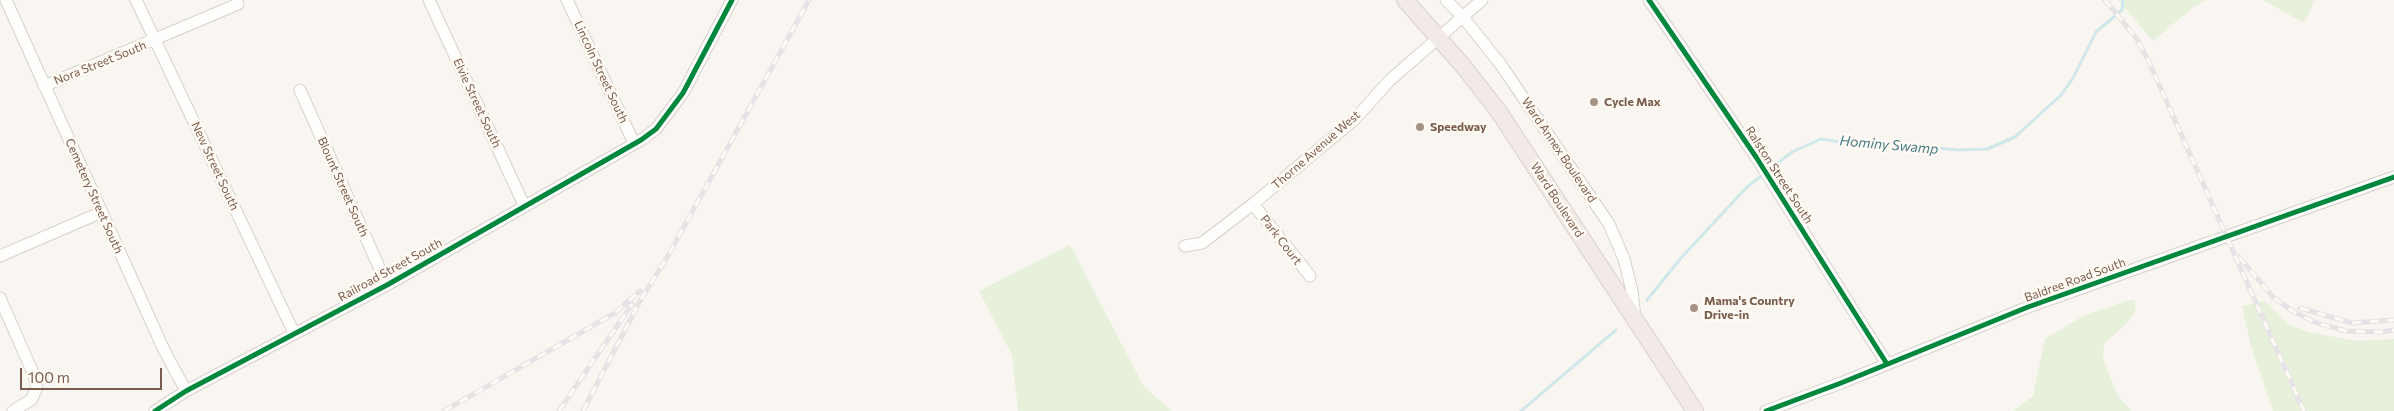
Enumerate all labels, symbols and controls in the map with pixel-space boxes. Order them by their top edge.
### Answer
street label: Lincoln Street South [571,19,631,125]
street label: Nora Street South [52,38,148,88]
street label: Elvie Street South [450,56,504,150]
street label: Ward Annex Boulevard [1519,95,1599,205]
place label: Cycle Max [1604,95,1661,109]
marker: Cycle Max [1588,96,1600,108]
street label: Thorne Avenue West [1269,108,1363,192]
street label: New Street South [188,119,242,213]
place label: Speedway [1430,120,1487,134]
marker: Speedway [1414,121,1426,133]
street label: Ralston Street South [1742,124,1816,226]
water label: Hominy Swamp [1839,132,1939,158]
street label: Blount Street South [315,135,371,239]
street label: Cemetery Street South [62,136,126,256]
street label: Ward Boulevard [1527,160,1587,240]
street label: Park Court [1257,212,1305,268]
street label: Railroad Street South [336,235,444,305]
street label: Baldree Road South [2022,255,2128,305]
place label: Mama's Country Drive-in [1704,294,1795,322]
marker: Mama's Country Drive-in [1688,302,1700,314]
scale bar [22,358,165,390]
text: 100 m [28,368,70,386]

